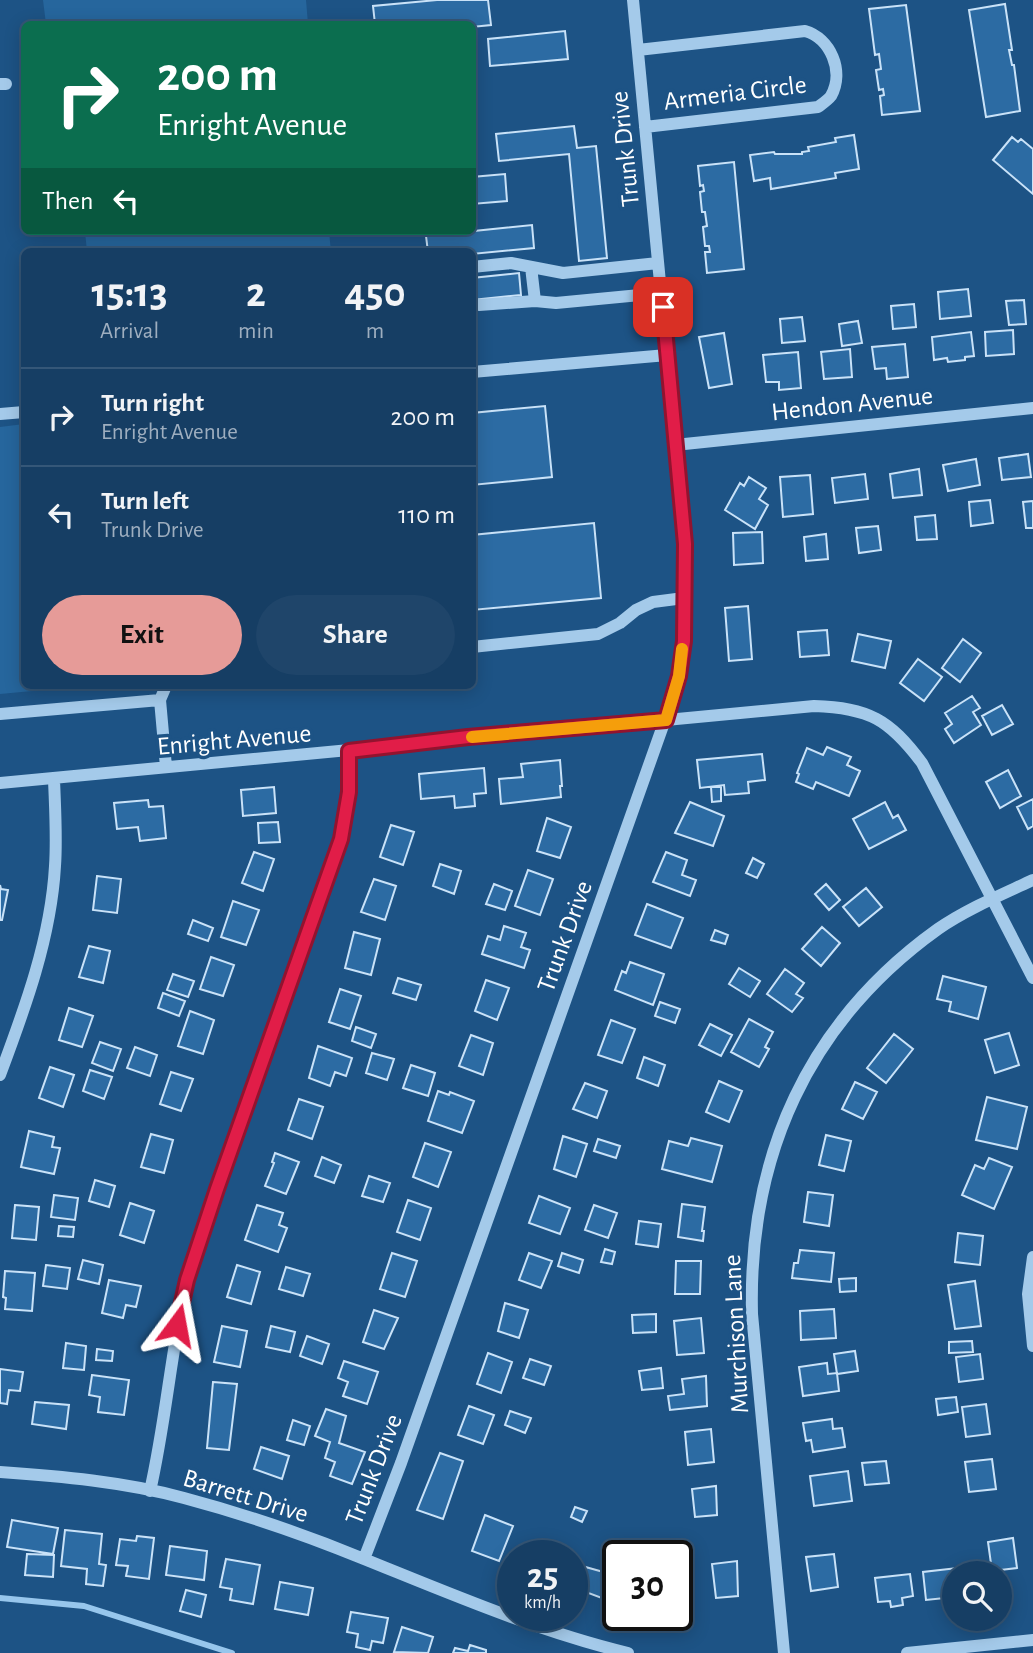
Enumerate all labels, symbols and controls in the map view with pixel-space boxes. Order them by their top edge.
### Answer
icon: right [42,49,133,140]
text: 200 m [157,51,278,100]
street label: Armeria Circle [662,71,808,115]
street label: Trunk Drive [606,90,644,208]
text: Enright Avenue [157,109,347,141]
icon: left [107,182,145,220]
text: Then [42,188,93,214]
text: 15:13 [91,272,168,314]
text: 2 [246,272,266,314]
text: 450 [344,272,406,314]
pin [633,277,693,337]
icon: arrive [644,288,682,326]
text: Arrival [100,320,159,343]
text: min [238,320,274,343]
text: m [366,320,384,343]
street label: Hendon Avenue [770,383,934,425]
text: Turn right [101,390,204,416]
icon: right [42,398,80,436]
text: 200 m [391,404,455,430]
text: Enright Avenue [101,421,238,444]
text: Turn left [101,488,189,514]
icon: left [42,496,80,534]
text: 110 m [398,502,455,528]
text: Trunk Drive [101,519,204,542]
button: Exit [42,595,242,675]
button: Share [256,595,455,675]
street label: Enright Avenue [156,720,312,760]
street label: Trunk Drive [533,877,597,995]
street label: Murchison Lane [719,1254,753,1414]
position arrow [140,1288,214,1362]
street label: Trunk Drive [341,1410,407,1528]
street label: Barrett Drive [180,1465,311,1527]
speed limit sign: 30 [602,1540,693,1631]
text: 25 [527,1559,558,1594]
map controls [942,1561,1012,1631]
button: search [942,1561,1012,1631]
text: km/h [524,1594,561,1612]

